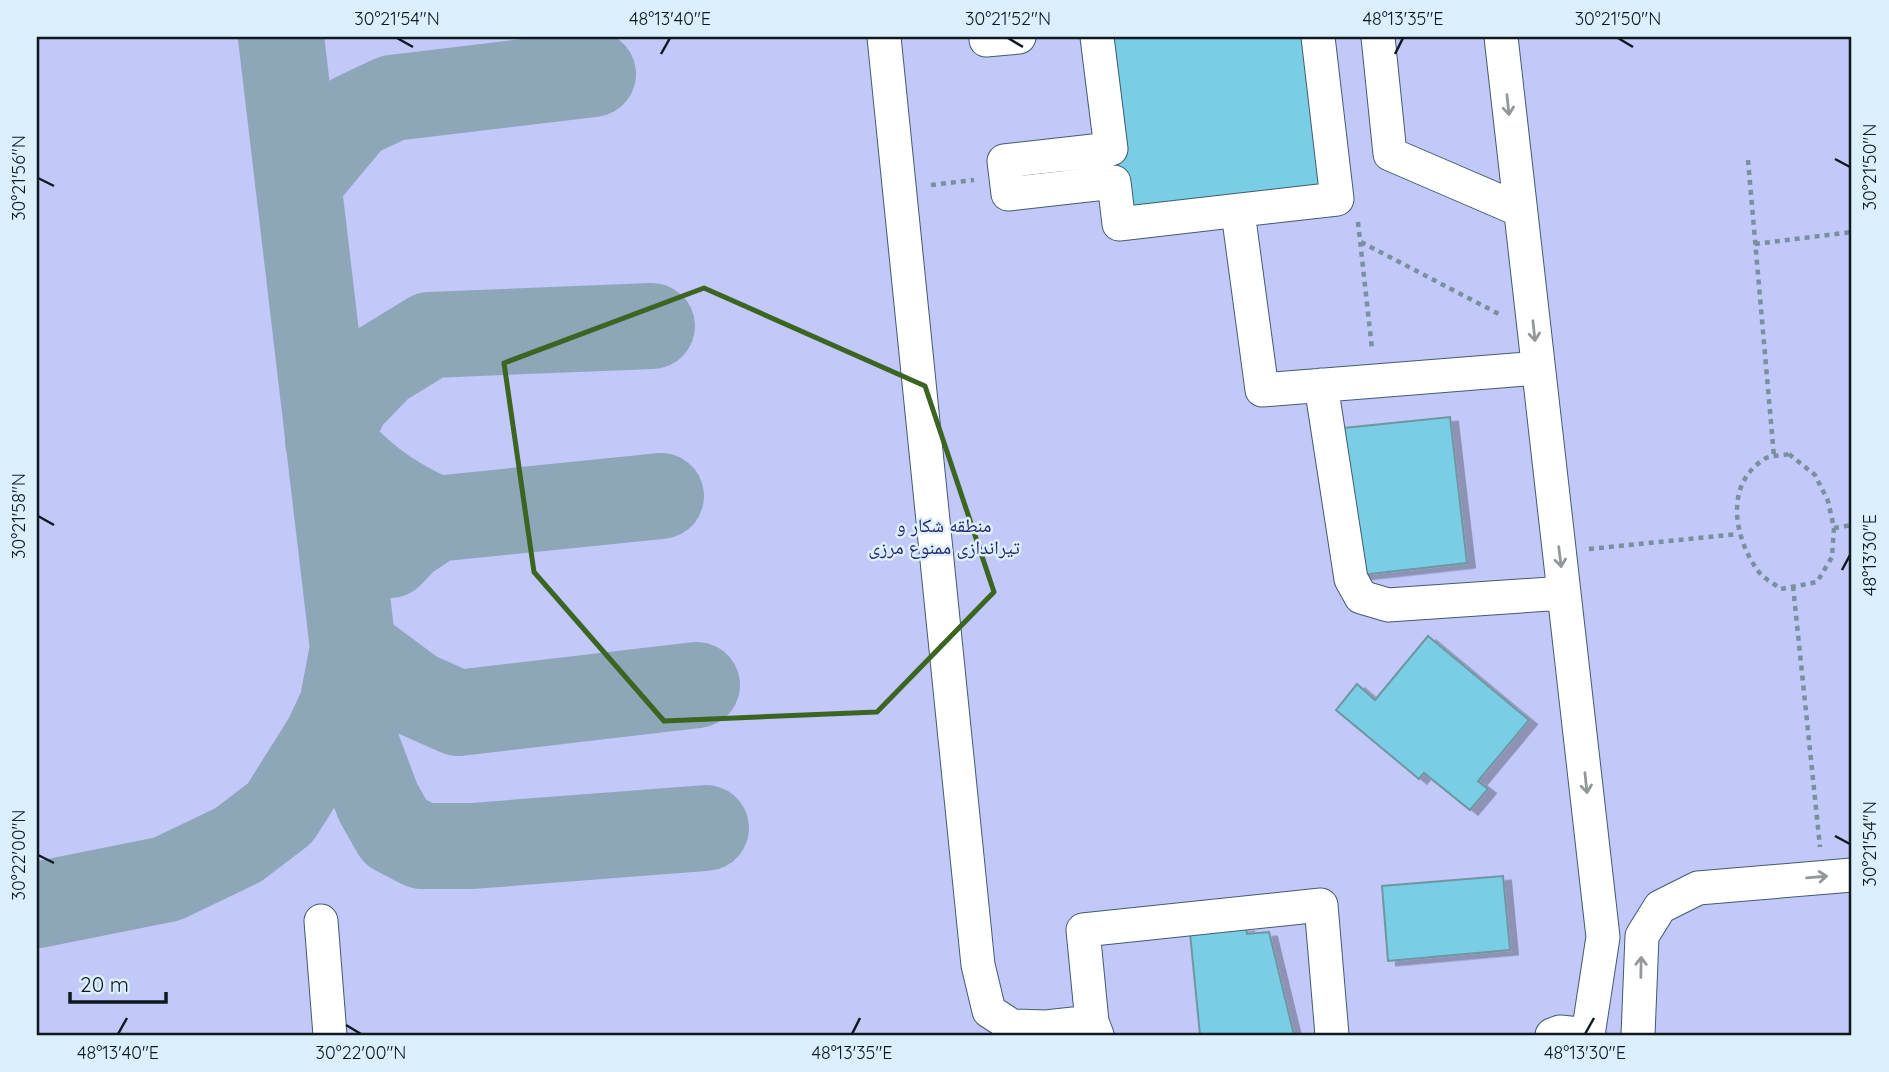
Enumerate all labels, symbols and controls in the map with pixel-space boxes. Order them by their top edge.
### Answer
text: 30°21'54"N [354,7,440,30]
text: 48°13'40"E [629,7,711,30]
text: 30°21'52"N [965,7,1051,30]
text: 48°13'35"E [1362,7,1444,30]
text: 30°21'50"N [1575,7,1661,30]
one-way arrow [1502,93,1515,115]
text: 30°21'50"N [1858,124,1881,210]
text: 30°21'56"N [7,135,30,221]
one-way arrow [1527,319,1540,341]
text: 30°21'58"N [7,473,30,559]
park label: منطقه شکار و تیراندازی ممنوع مرزی [868,513,1020,559]
text: 48°13'30"E [1858,514,1881,596]
one-way arrow [1553,545,1566,567]
one-way arrow [1579,771,1592,793]
text: 30°21'54"N [1858,801,1881,887]
text: 30°22'00"N [7,810,30,900]
one-way arrow [1805,870,1828,883]
one-way arrow [1634,956,1648,979]
scale bar [70,960,166,1004]
text: 20 m [80,971,129,997]
text: 48°13'40"E [77,1041,159,1064]
text: 30°22'00"N [316,1041,406,1064]
text: 48°13'35"E [811,1041,893,1064]
text: 48°13'30"E [1544,1041,1626,1064]

